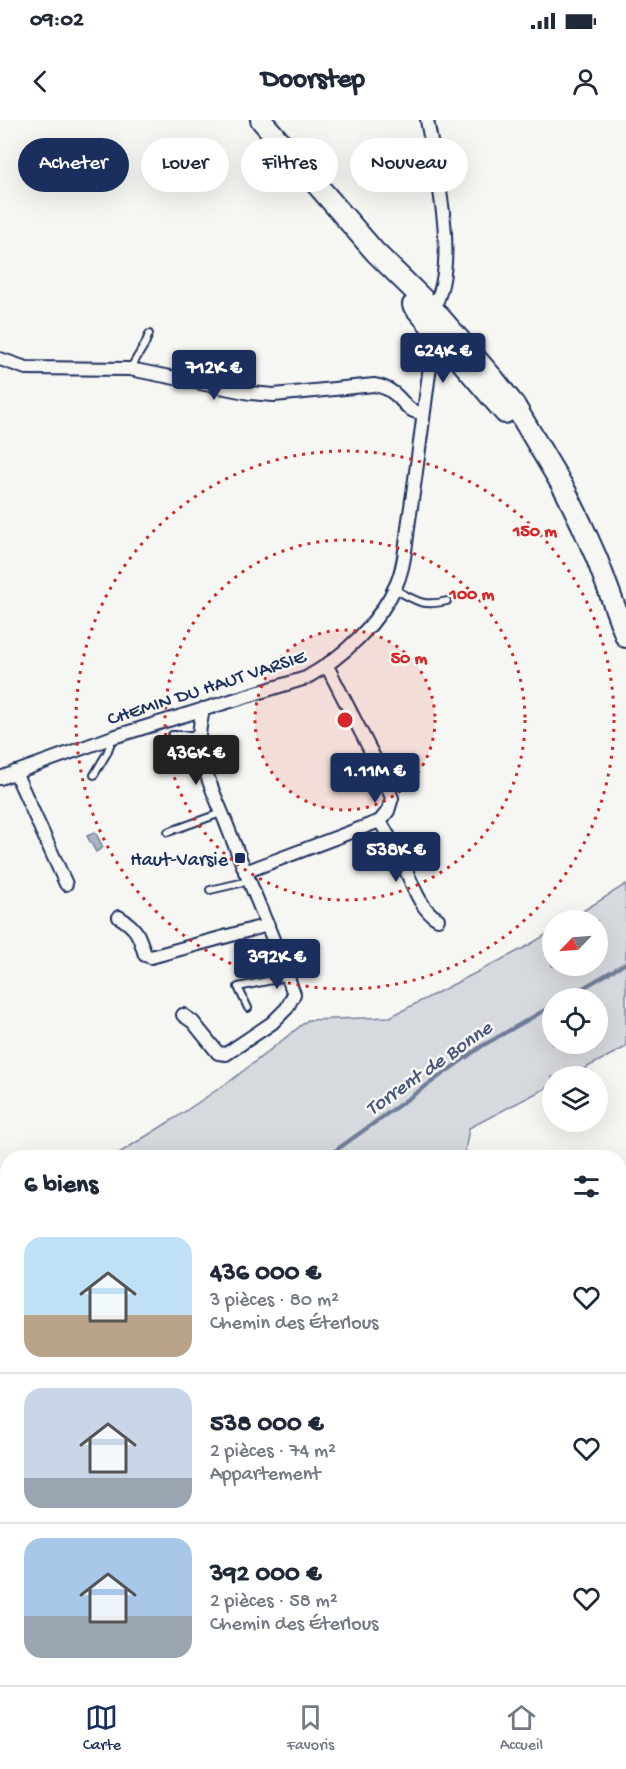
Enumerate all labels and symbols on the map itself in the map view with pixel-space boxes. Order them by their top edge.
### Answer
pin: 624K € [394,333,492,384]
pin: 712K € [165,350,263,401]
text: 150 m [512,522,557,543]
text: 100 m [449,585,495,606]
street label: CHEMIN DU HAUT VARSIE [105,646,311,732]
text: 50 m [391,649,428,670]
centre of rings [335,710,355,730]
pin: 436K € [147,735,245,786]
pin: 1.11M € [320,753,430,804]
pin: 538K € [347,832,445,883]
place label: Haut-Varsie [130,850,229,873]
marker: Haut-Varsie [233,851,247,865]
north arrow [542,910,608,976]
pin: 392K € [228,939,326,990]
water label: Torrent de Bonne [362,1016,499,1123]

